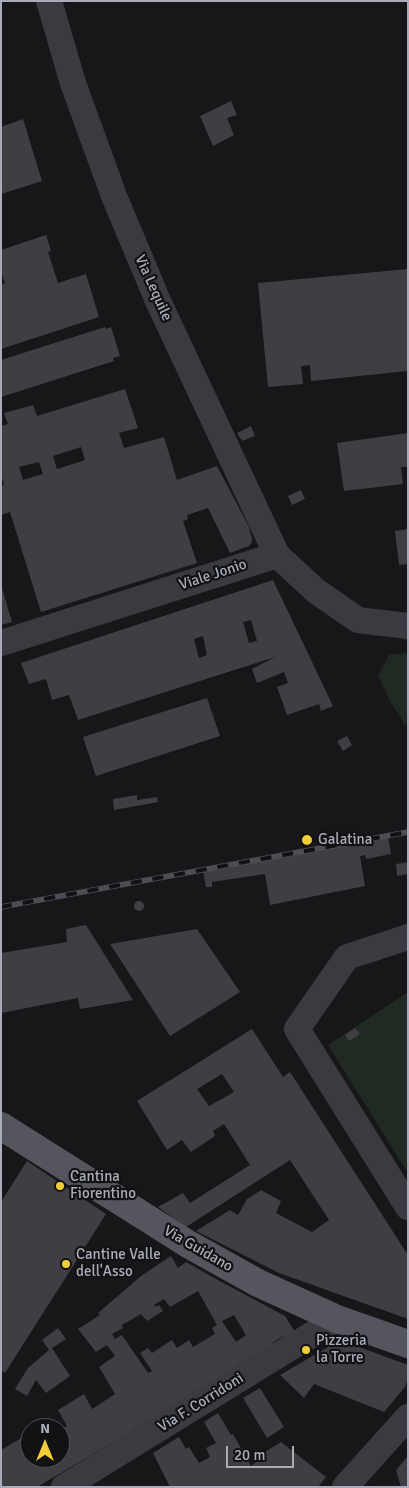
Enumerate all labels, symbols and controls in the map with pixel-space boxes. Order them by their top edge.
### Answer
street label: Via Lequile [130,252,176,324]
street label: Viale Jonio [177,556,249,594]
place label: Galatina [318,831,372,849]
marker: Galatina [300,833,314,847]
place label: Cantina Fiorentino [70,1168,136,1203]
marker: Cantina Fiorentino [54,1180,66,1192]
street label: Via Guidano [160,1222,236,1276]
place label: Cantine Valle dell'Asso [76,1246,161,1281]
marker: Cantine Valle dell'Asso [60,1258,72,1270]
place label: Pizzeria la Torre [316,1332,367,1367]
marker: Pizzeria la Torre [300,1344,312,1356]
street label: Via F. Corridoni [155,1370,247,1436]
north arrow [20,1418,70,1468]
text: N [40,1420,50,1437]
scale bar [229,1436,296,1468]
text: 20 m [234,1446,265,1464]

